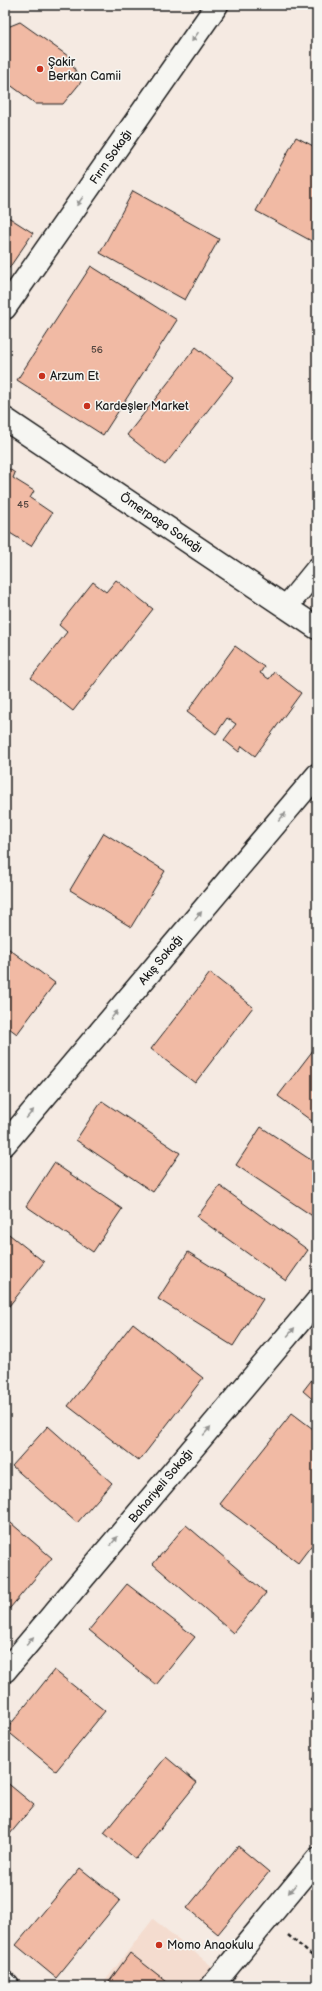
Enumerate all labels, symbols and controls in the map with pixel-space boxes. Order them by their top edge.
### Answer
one-way arrow [191,32,199,42]
place label: Şakir Berkan Camii [48,55,121,84]
marker: Şakir Berkan Camii [35,64,45,74]
street label: Fırın Sokağı [87,127,135,187]
one-way arrow [76,196,84,206]
house number: 56 [91,344,103,356]
place label: Arzum Et [50,369,99,384]
marker: Arzum Et [37,371,47,381]
place label: Kardeşler Market [95,399,189,414]
marker: Kardeşler Market [82,401,92,411]
street label: Ömerpaşa Sokağı [117,489,206,556]
house number: 45 [17,499,29,511]
one-way arrow [278,811,287,822]
one-way arrow [194,911,203,921]
street label: Akış Sokağı [136,932,187,988]
one-way arrow [110,1010,119,1021]
one-way arrow [26,1109,35,1120]
one-way arrow [286,1327,295,1337]
one-way arrow [202,1426,211,1437]
street label: Bahariyeli Sokağı [126,1446,196,1526]
one-way arrow [109,1536,118,1547]
one-way arrow [26,1635,35,1646]
one-way arrow [288,1883,297,1894]
place label: Momo Anaokulu [167,1938,254,1953]
marker: Momo Anaokulu [154,1940,164,1950]

